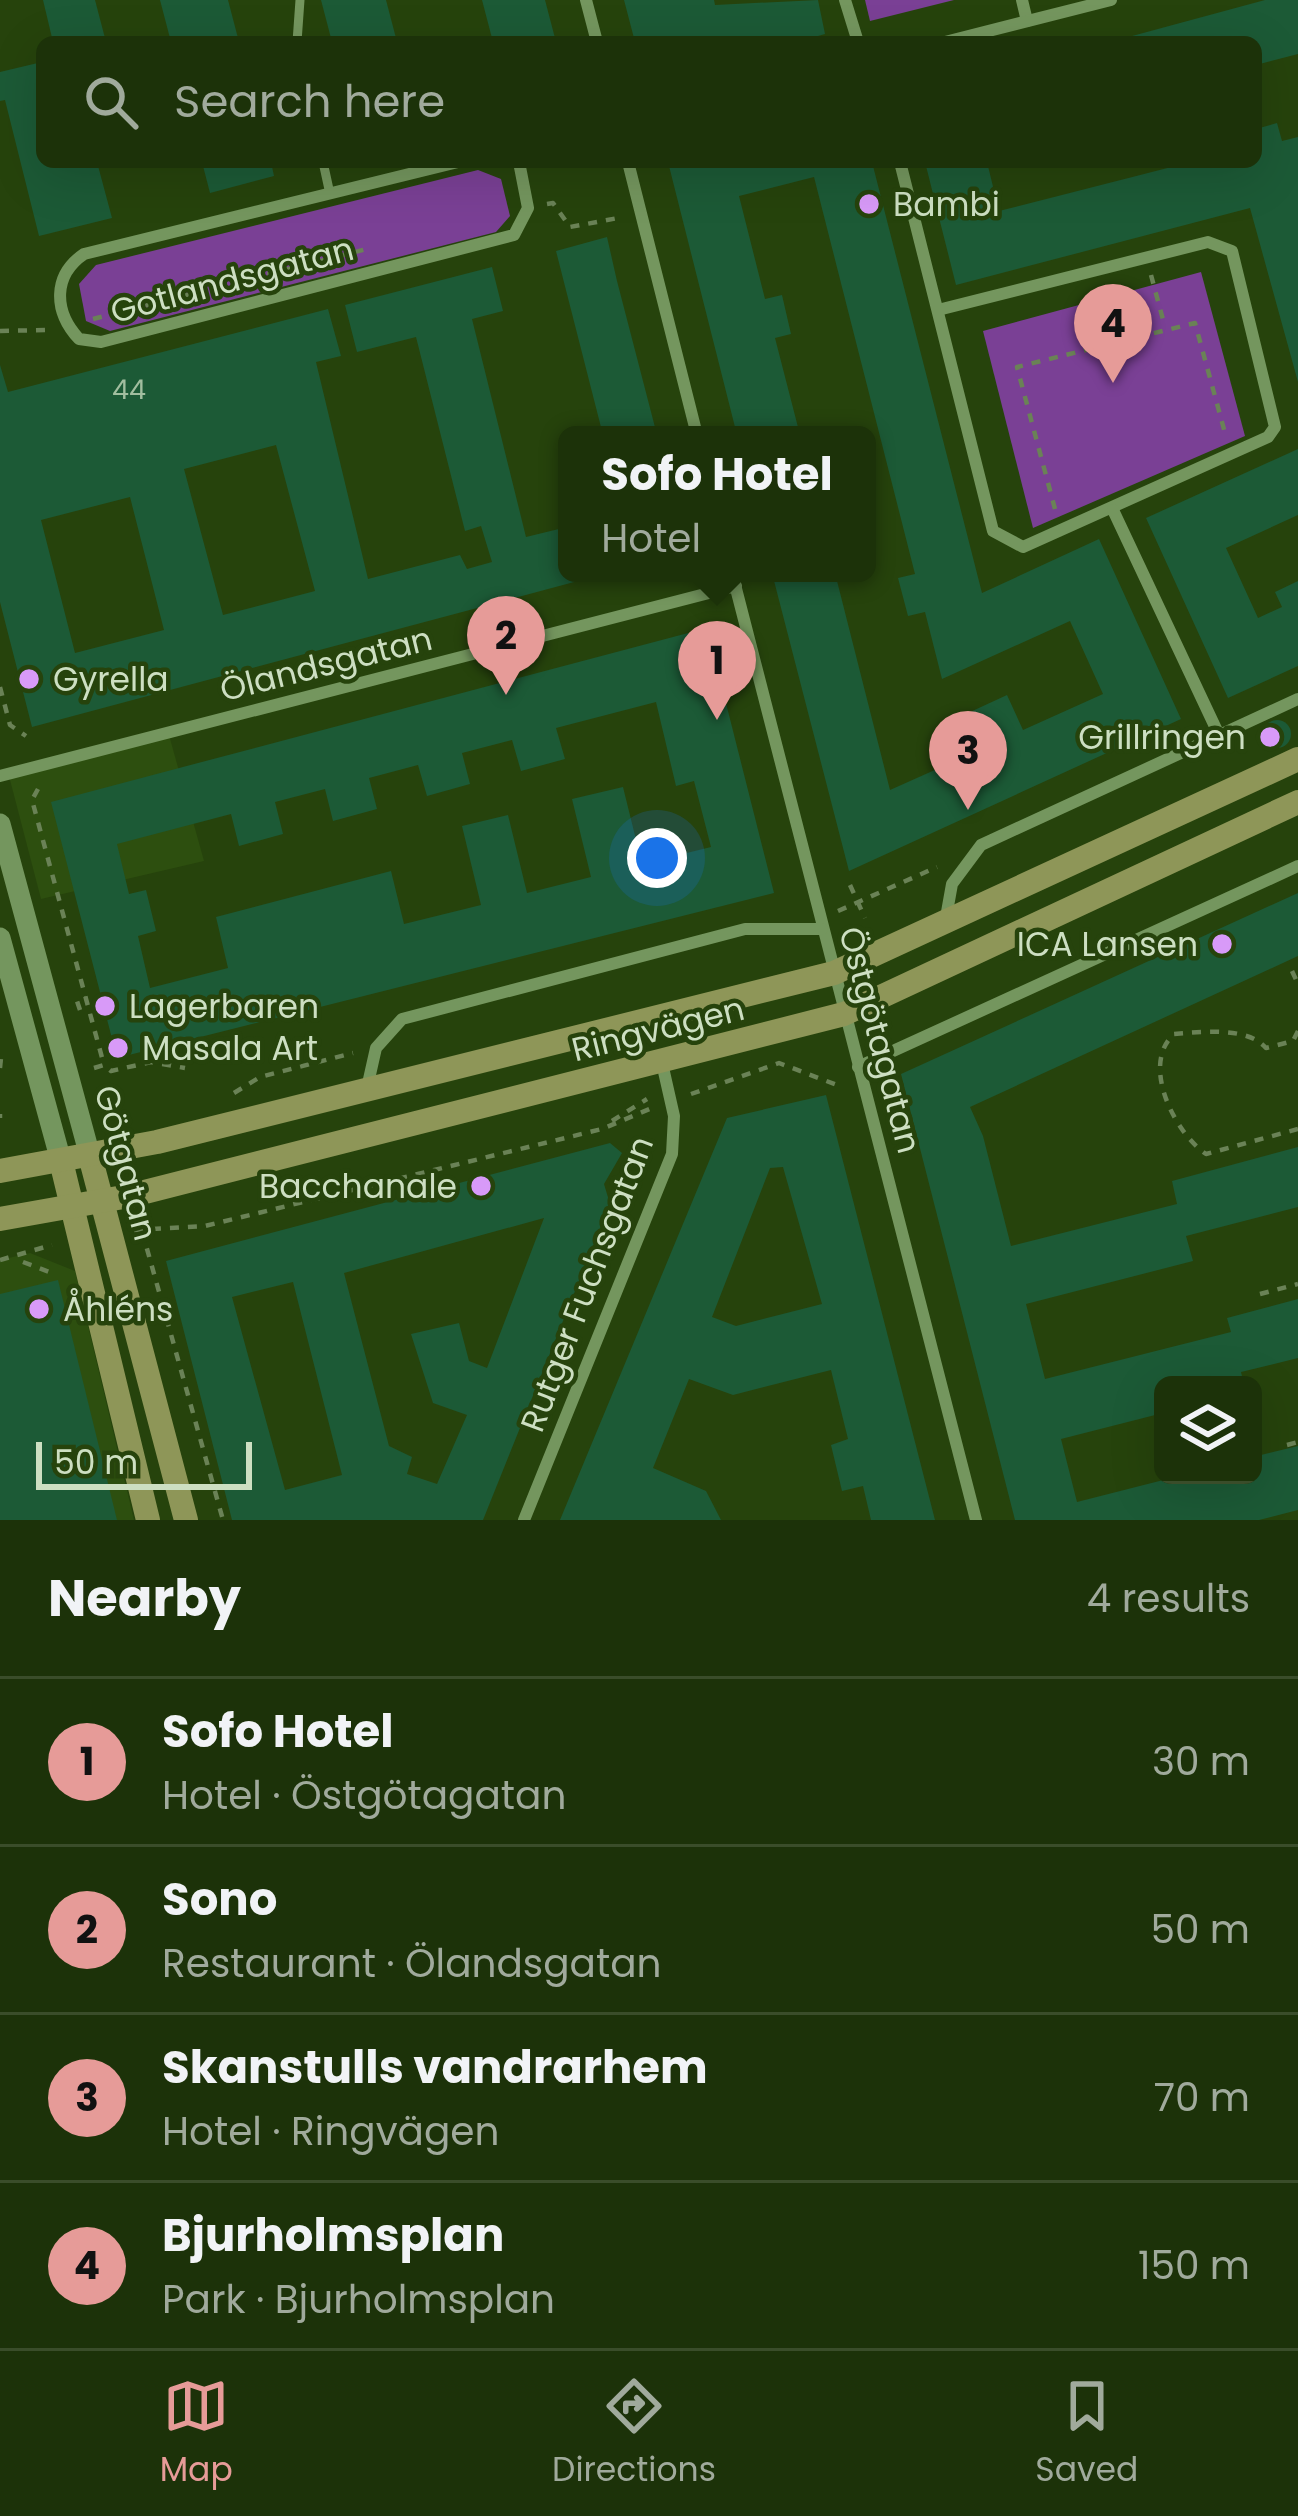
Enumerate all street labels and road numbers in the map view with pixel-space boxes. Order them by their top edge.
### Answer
street label: Gotlandsgatan [105,225,359,335]
street label: Ölandsgatan [215,615,437,713]
street label: Östgötagatan [827,921,933,1159]
street label: Ringvägen [567,985,749,1073]
street label: Götgatan [83,1080,169,1246]
street label: Rutger Fuchsgatan [509,1129,665,1439]

